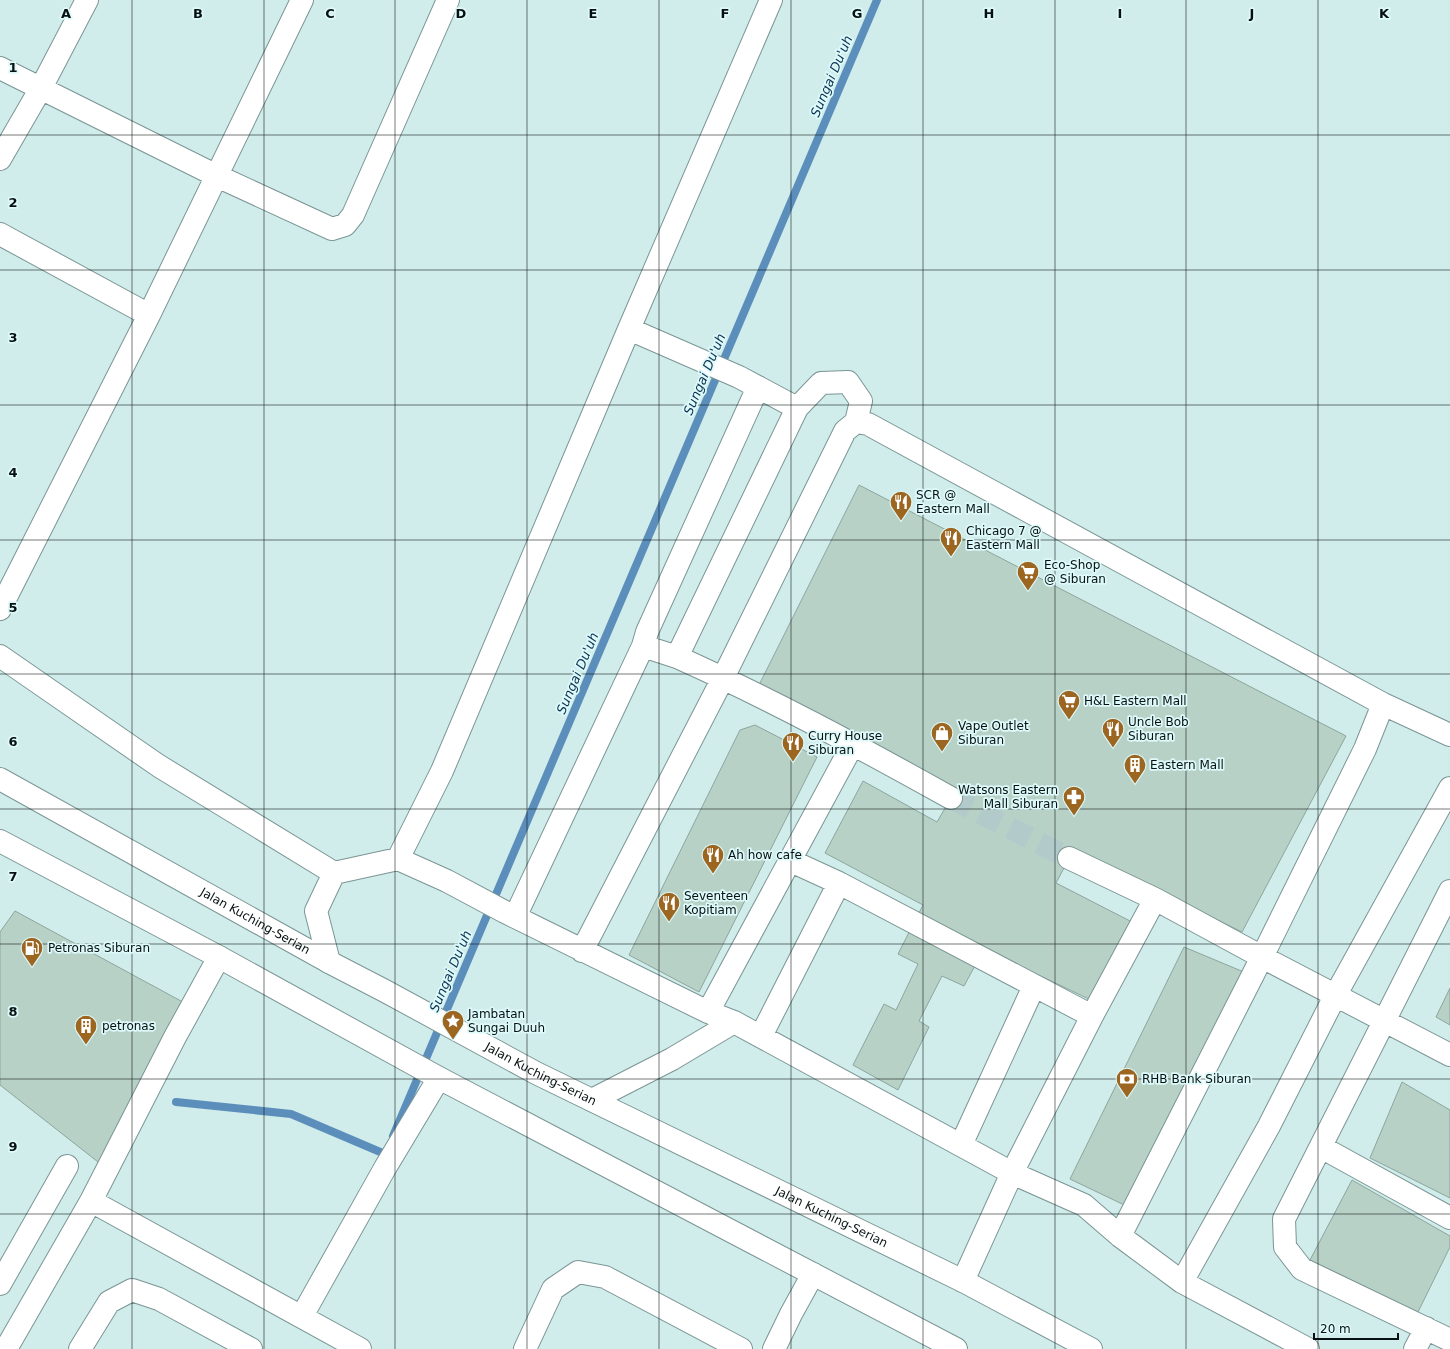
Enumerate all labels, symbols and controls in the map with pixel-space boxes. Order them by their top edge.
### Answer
text: A [61,6,71,21]
text: B [193,6,203,21]
text: C [325,6,335,21]
text: D [456,6,467,21]
text: E [589,6,597,21]
text: F [721,6,729,21]
text: G [852,6,862,21]
text: H [984,6,994,21]
text: I [1118,6,1122,21]
text: J [1249,6,1254,21]
text: K [1379,6,1390,21]
water label: Sungai Du'uh [808,33,855,119]
text: 1 [8,60,18,75]
text: 2 [8,195,18,210]
text: 3 [8,330,18,345]
water label: Sungai Du'uh [681,331,728,417]
text: 4 [8,465,18,480]
place label: SCR @ Eastern Mall [916,488,990,516]
restaurant icon: SCR @ Eastern Mall [888,489,914,522]
place label: Chicago 7 @ Eastern Mall [966,524,1042,552]
restaurant icon: Chicago 7 @ Eastern Mall [938,525,964,558]
place label: Eco-Shop @ Siburan [1044,558,1106,586]
supermarket icon: Eco-Shop @ Siburan [1015,559,1041,592]
text: 5 [8,600,18,615]
water label: Sungai Du'uh [554,630,601,716]
supermarket icon: H&L Eastern Mall [1056,688,1082,721]
place label: H&L Eastern Mall [1084,694,1187,708]
place label: Uncle Bob Siburan [1128,715,1189,743]
restaurant icon: Uncle Bob Siburan [1100,716,1126,749]
place label: Vape Outlet Siburan [958,719,1029,747]
shop icon: Vape Outlet Siburan [929,720,955,753]
place label: Curry House Siburan [808,729,882,757]
restaurant icon: Curry House Siburan [780,730,806,763]
text: 6 [8,734,18,749]
building icon: Eastern Mall [1122,752,1148,785]
place label: Eastern Mall [1150,758,1224,772]
place label: Watsons Eastern Mall Siburan [958,783,1058,811]
pharmacy icon: Watsons Eastern Mall Siburan [1061,784,1087,817]
restaurant icon: Ah how cafe [700,842,726,875]
place label: Ah how cafe [728,848,802,862]
text: 7 [8,869,18,884]
street label: Jalan Kuching-Serian [197,884,312,957]
place label: Seventeen Kopitiam [684,889,748,917]
restaurant icon: Seventeen Kopitiam [656,890,682,923]
water label: Sungai Du'uh [427,928,474,1014]
fuel station icon: Petronas Siburan [19,935,45,968]
place label: Petronas Siburan [48,941,150,955]
text: 8 [8,1004,18,1019]
place label: Jambatan Sungai Duuh [467,1007,545,1035]
place icon: Jambatan Sungai Duuh [440,1008,466,1041]
building icon: petronas [73,1013,99,1046]
place label: petronas [102,1019,155,1033]
street label: Jalan Kuching-Serian [482,1039,599,1108]
bank icon: RHB Bank Siburan [1114,1066,1140,1099]
place label: RHB Bank Siburan [1142,1072,1251,1086]
text: 9 [8,1139,18,1154]
street label: Jalan Kuching-Serian [772,1183,890,1250]
scale bar [1314,1315,1398,1341]
text: 20 m [1320,1322,1351,1336]

